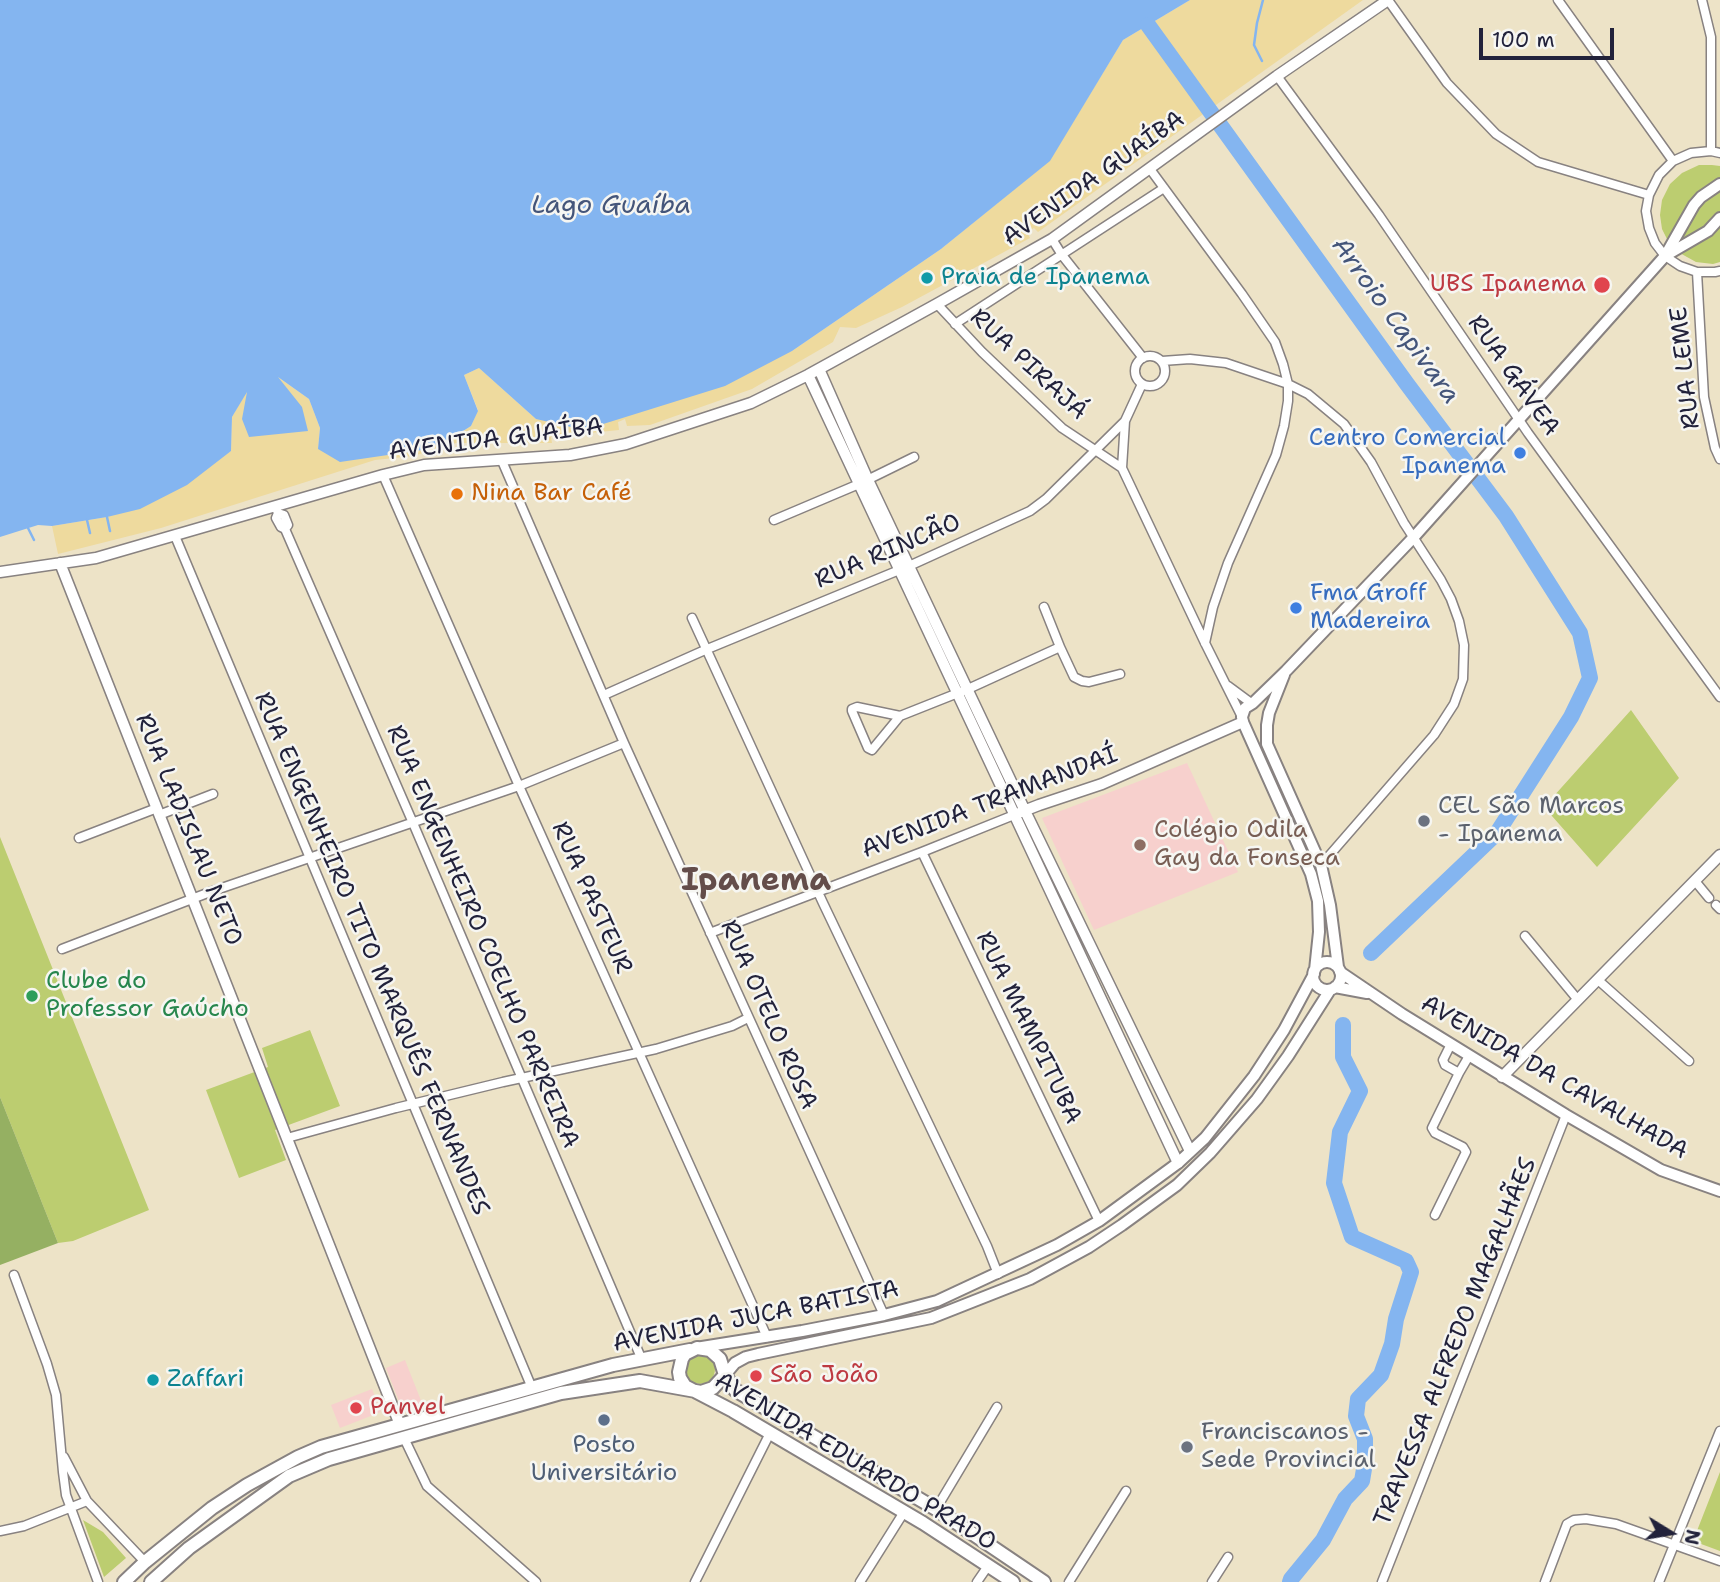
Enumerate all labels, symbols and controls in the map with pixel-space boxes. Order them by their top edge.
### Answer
scale bar [1482,14,1617,58]
text: 100 m [1492,26,1555,54]
street label: AVENIDA GUAÍBA [997,105,1191,253]
water label: Lago Guaíba [531,190,691,222]
water label: Arroio Capivara [1324,232,1466,410]
place label: Praia de Ipanema [941,264,1150,292]
marker: Praia de Ipanema [919,270,935,286]
place label: UBS Ipanema [1430,271,1586,299]
marker: UBS Ipanema [1592,275,1612,295]
street label: RUA PIRAJÁ [964,303,1092,427]
street label: RUA LEME [1665,305,1707,431]
street label: RUA GÁVEA [1461,310,1565,442]
street label: AVENIDA GUAÍBA [387,413,605,467]
place label: Centro Comercial Ipanema [1309,425,1506,481]
marker: Centro Comercial Ipanema [1512,445,1528,461]
place label: Nina Bar Café [471,480,632,508]
marker: Nina Bar Café [449,486,465,502]
street label: RUA RINCÃO [811,508,965,596]
place label: Fma Groff Madereira [1310,580,1430,636]
marker: Fma Groff Madereira [1288,600,1304,616]
street label: RUA ENGENHEIRO TITO MARQUÊS FERNANDES [247,688,495,1220]
street label: RUA LADISLAU NETO [128,710,248,950]
street label: RUA ENGENHEIRO COELHO PARREIRA [380,721,584,1153]
street label: AVENIDA TRAMANDAÍ [858,741,1122,865]
place label: CEL São Marcos - Ipanema [1438,793,1624,849]
marker: CEL São Marcos - Ipanema [1416,813,1432,829]
place label: Colégio Odila Gay da Fonseca [1154,817,1340,873]
street label: RUA PASTEUR [545,818,637,978]
marker: Colégio Odila Gay da Fonseca [1132,837,1148,853]
district label: Ipanema [681,863,831,901]
street label: RUA OTELO ROSA [713,916,823,1114]
street label: RUA MAMPITUBA [969,927,1087,1129]
place label: Clube do Professor Gaúcho [46,968,249,1024]
marker: Clube do Professor Gaúcho [24,988,40,1004]
street label: AVENIDA DA CAVALHADA [1415,990,1693,1166]
street label: TRAVESSA ALFREDO MAGALHÃES [1369,1154,1543,1530]
street label: AVENIDA JUCA BATISTA [611,1275,901,1359]
place label: São João [770,1362,879,1390]
place label: Zaffari [167,1366,244,1394]
street label: AVENIDA EDUARDO PRADO [709,1366,1001,1558]
marker: São João [748,1368,764,1384]
marker: Zaffari [145,1372,161,1388]
place label: Panvel [370,1394,445,1422]
marker: Panvel [348,1400,364,1416]
marker: Posto Universitário [596,1412,612,1428]
place label: Franciscanos - Sede Provincial [1201,1419,1376,1475]
place label: Posto Universitário [531,1432,677,1488]
marker: Franciscanos - Sede Provincial [1179,1439,1195,1455]
north arrow [1636,1498,1706,1568]
text: N [1678,1527,1706,1547]

